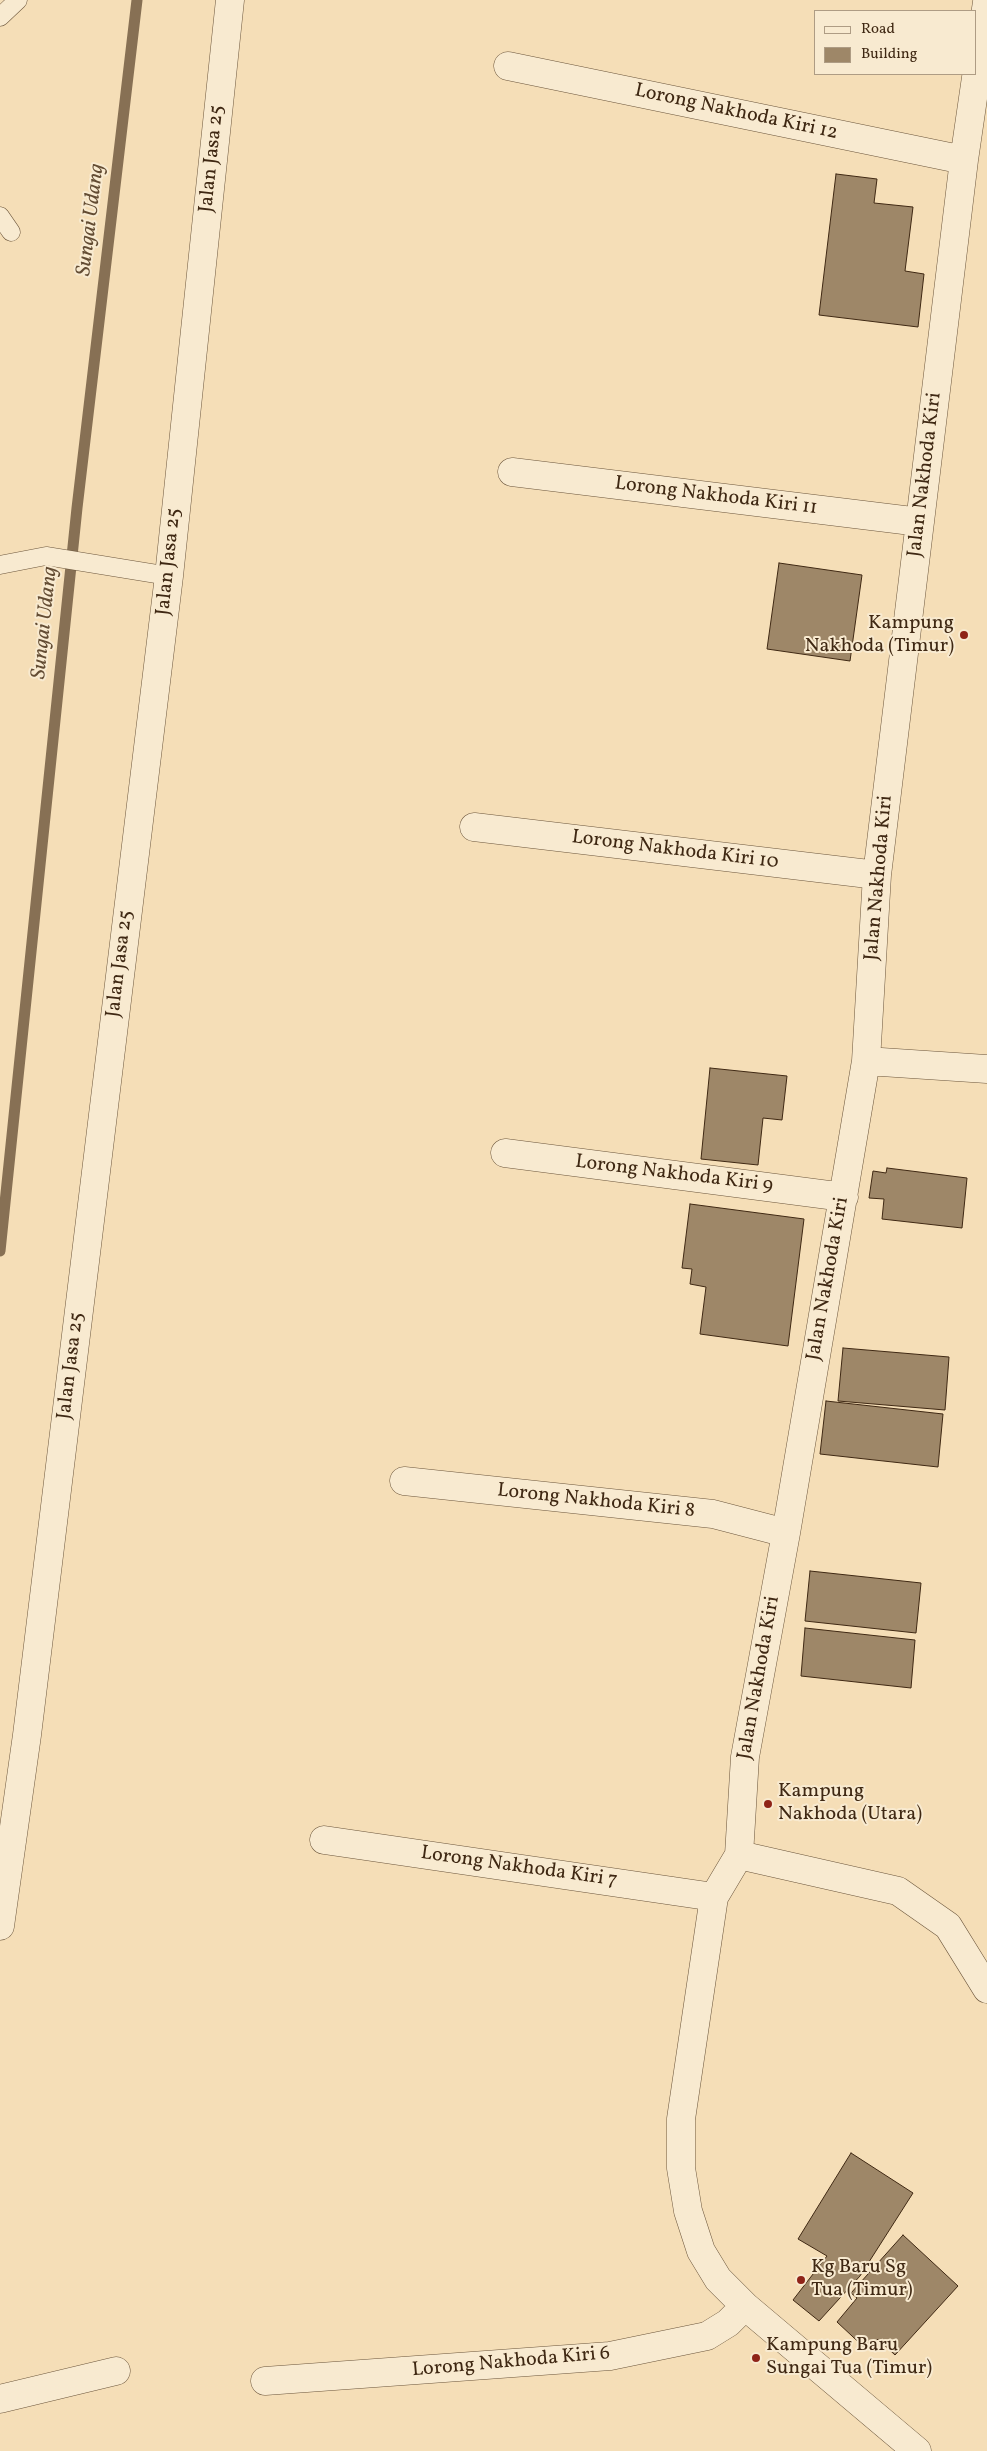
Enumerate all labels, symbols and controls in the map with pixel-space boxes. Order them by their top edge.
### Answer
legend [814,10,977,75]
text: Road [861,19,895,40]
text: Building [861,44,917,65]
street label: Lorong Nakhoda Kiri 12 [632,80,840,146]
street label: Jalan Jasa 25 [195,104,231,214]
water label: Sungai Udang [73,162,111,278]
street label: Jalan Nakhoda Kiri [904,391,948,559]
street label: Lorong Nakhoda Kiri 11 [613,473,819,521]
street label: Jalan Jasa 25 [152,507,188,617]
water label: Sungai Udang [28,565,64,681]
place label: Kampung Nakhoda (Timur) [805,612,954,659]
marker: Kampung Nakhoda (Timur) [958,629,970,641]
street label: Jalan Nakhoda Kiri [861,794,899,962]
street label: Lorong Nakhoda Kiri 10 [570,826,780,876]
street label: Jalan Jasa 25 [103,909,139,1019]
street label: Lorong Nakhoda Kiri 9 [574,1151,774,1199]
street label: Jalan Nakhoda Kiri [803,1195,855,1363]
street label: Jalan Jasa 25 [54,1311,90,1421]
street label: Lorong Nakhoda Kiri 8 [496,1480,696,1524]
street label: Jalan Nakhoda Kiri [734,1594,786,1762]
place label: Kampung Nakhoda (Utara) [778,1780,922,1827]
marker: Kampung Nakhoda (Utara) [762,1798,774,1810]
street label: Lorong Nakhoda Kiri 7 [419,1842,619,1894]
place label: Kg Baru Sg Tua (Timur) [811,2256,913,2303]
marker: Kg Baru Sg Tua (Timur) [795,2274,807,2286]
place label: Kampung Baru Sungai Tua (Timur) [766,2334,932,2381]
street label: Lorong Nakhoda Kiri 6 [411,2342,611,2384]
marker: Kampung Baru Sungai Tua (Timur) [750,2352,762,2364]

